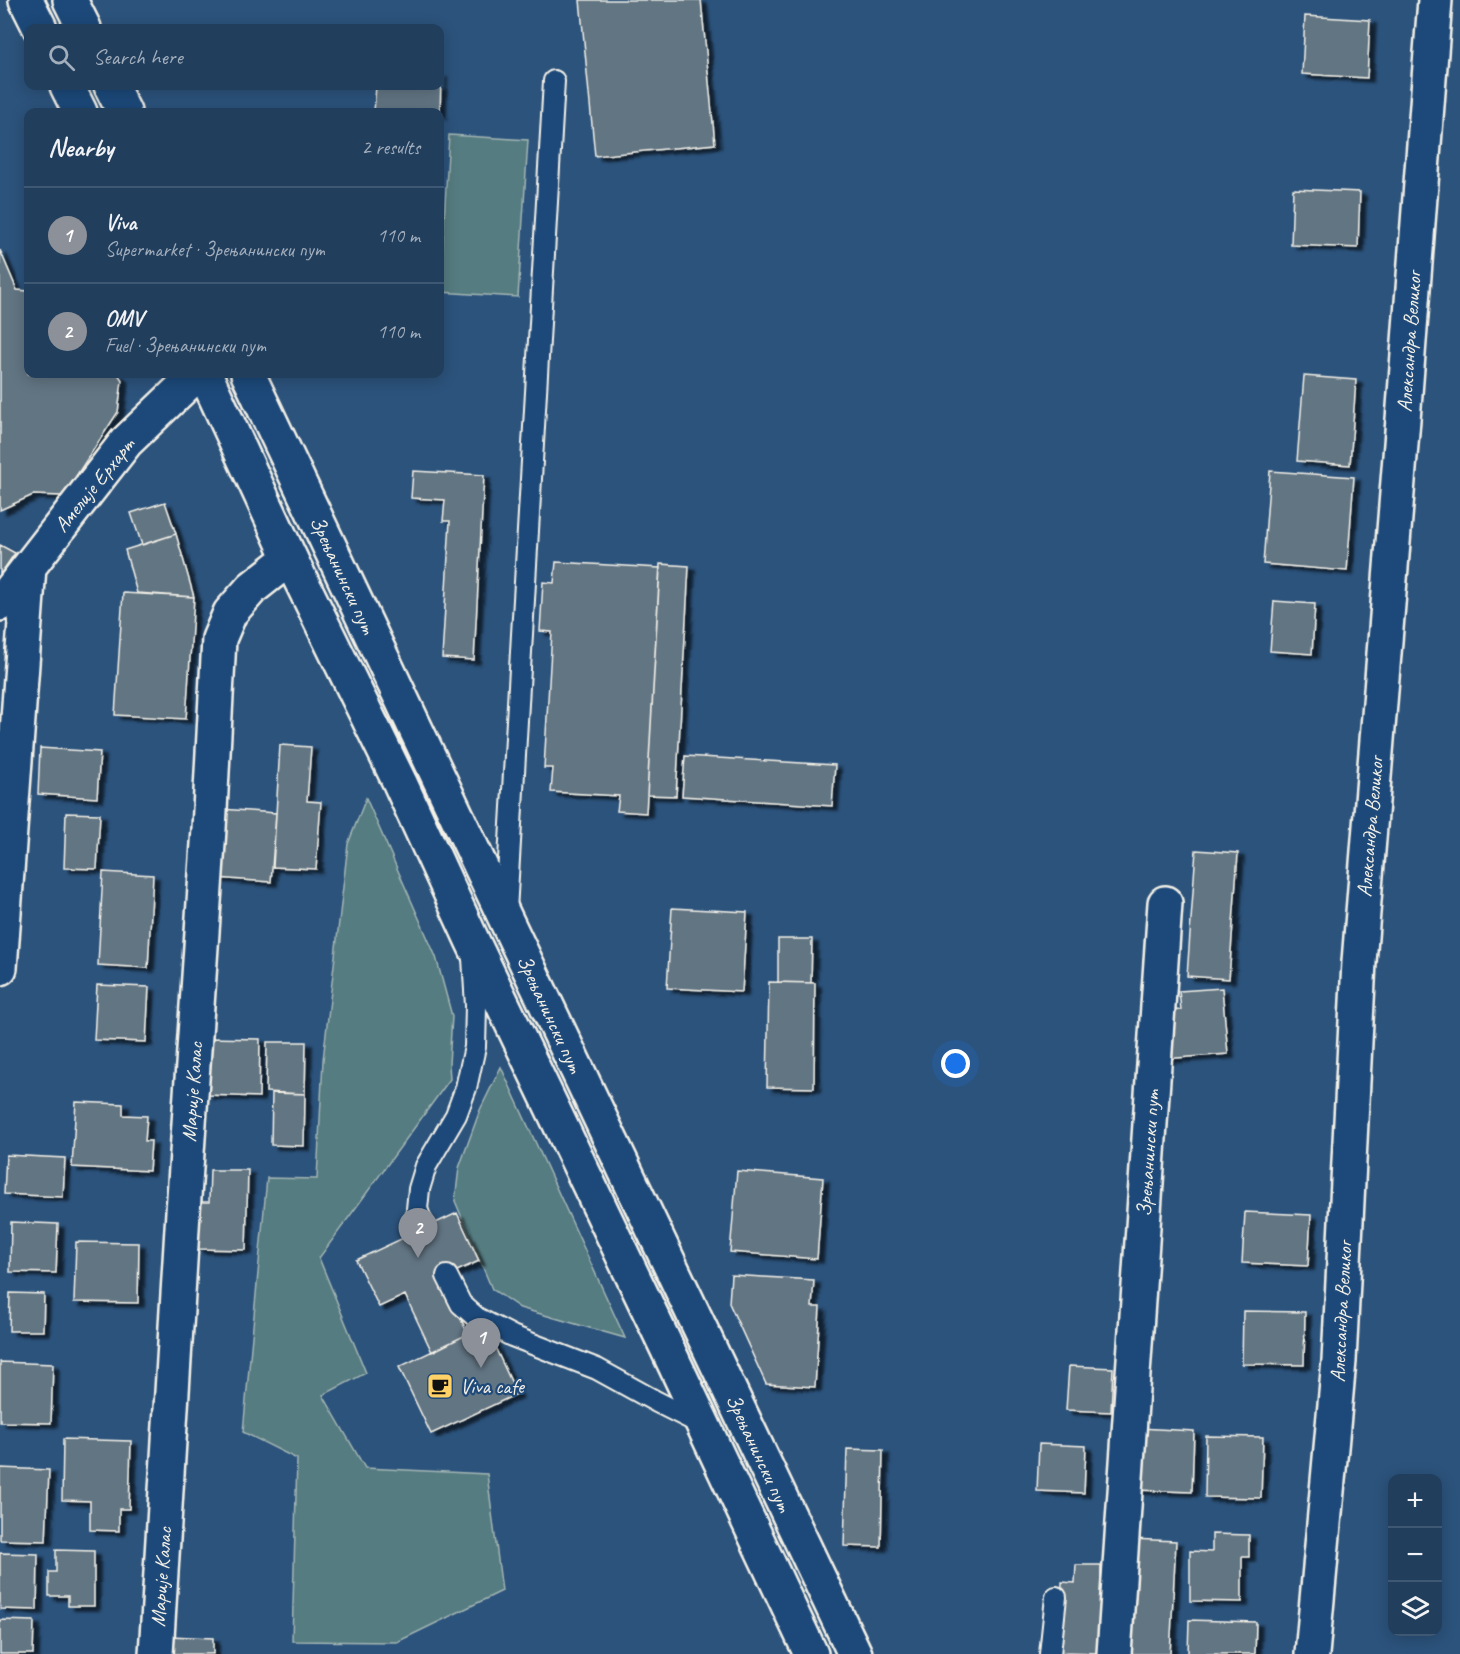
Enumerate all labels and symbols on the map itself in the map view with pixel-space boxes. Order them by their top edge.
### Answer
street label: Александра Великог [1391,268,1427,413]
street label: Амелије Ерхарт [48,432,141,537]
street label: Зрењанински пут [304,512,382,639]
street label: Александра Великог [1351,752,1389,898]
street label: Зрењанински пут [511,951,589,1078]
street label: Марије Калас [176,1040,209,1143]
your location [941,1049,970,1078]
street label: Зрењанински пут [1131,1087,1165,1217]
pin: 2 [398,1208,438,1258]
street label: Александра Великог [1324,1238,1358,1383]
pin: 1 [462,1318,500,1368]
cafe icon: Viva cafe [425,1371,455,1401]
place label: Viva cafe [460,1373,526,1399]
street label: Зрењанински пут [720,1390,798,1517]
street label: Марије Калас [145,1525,178,1628]

